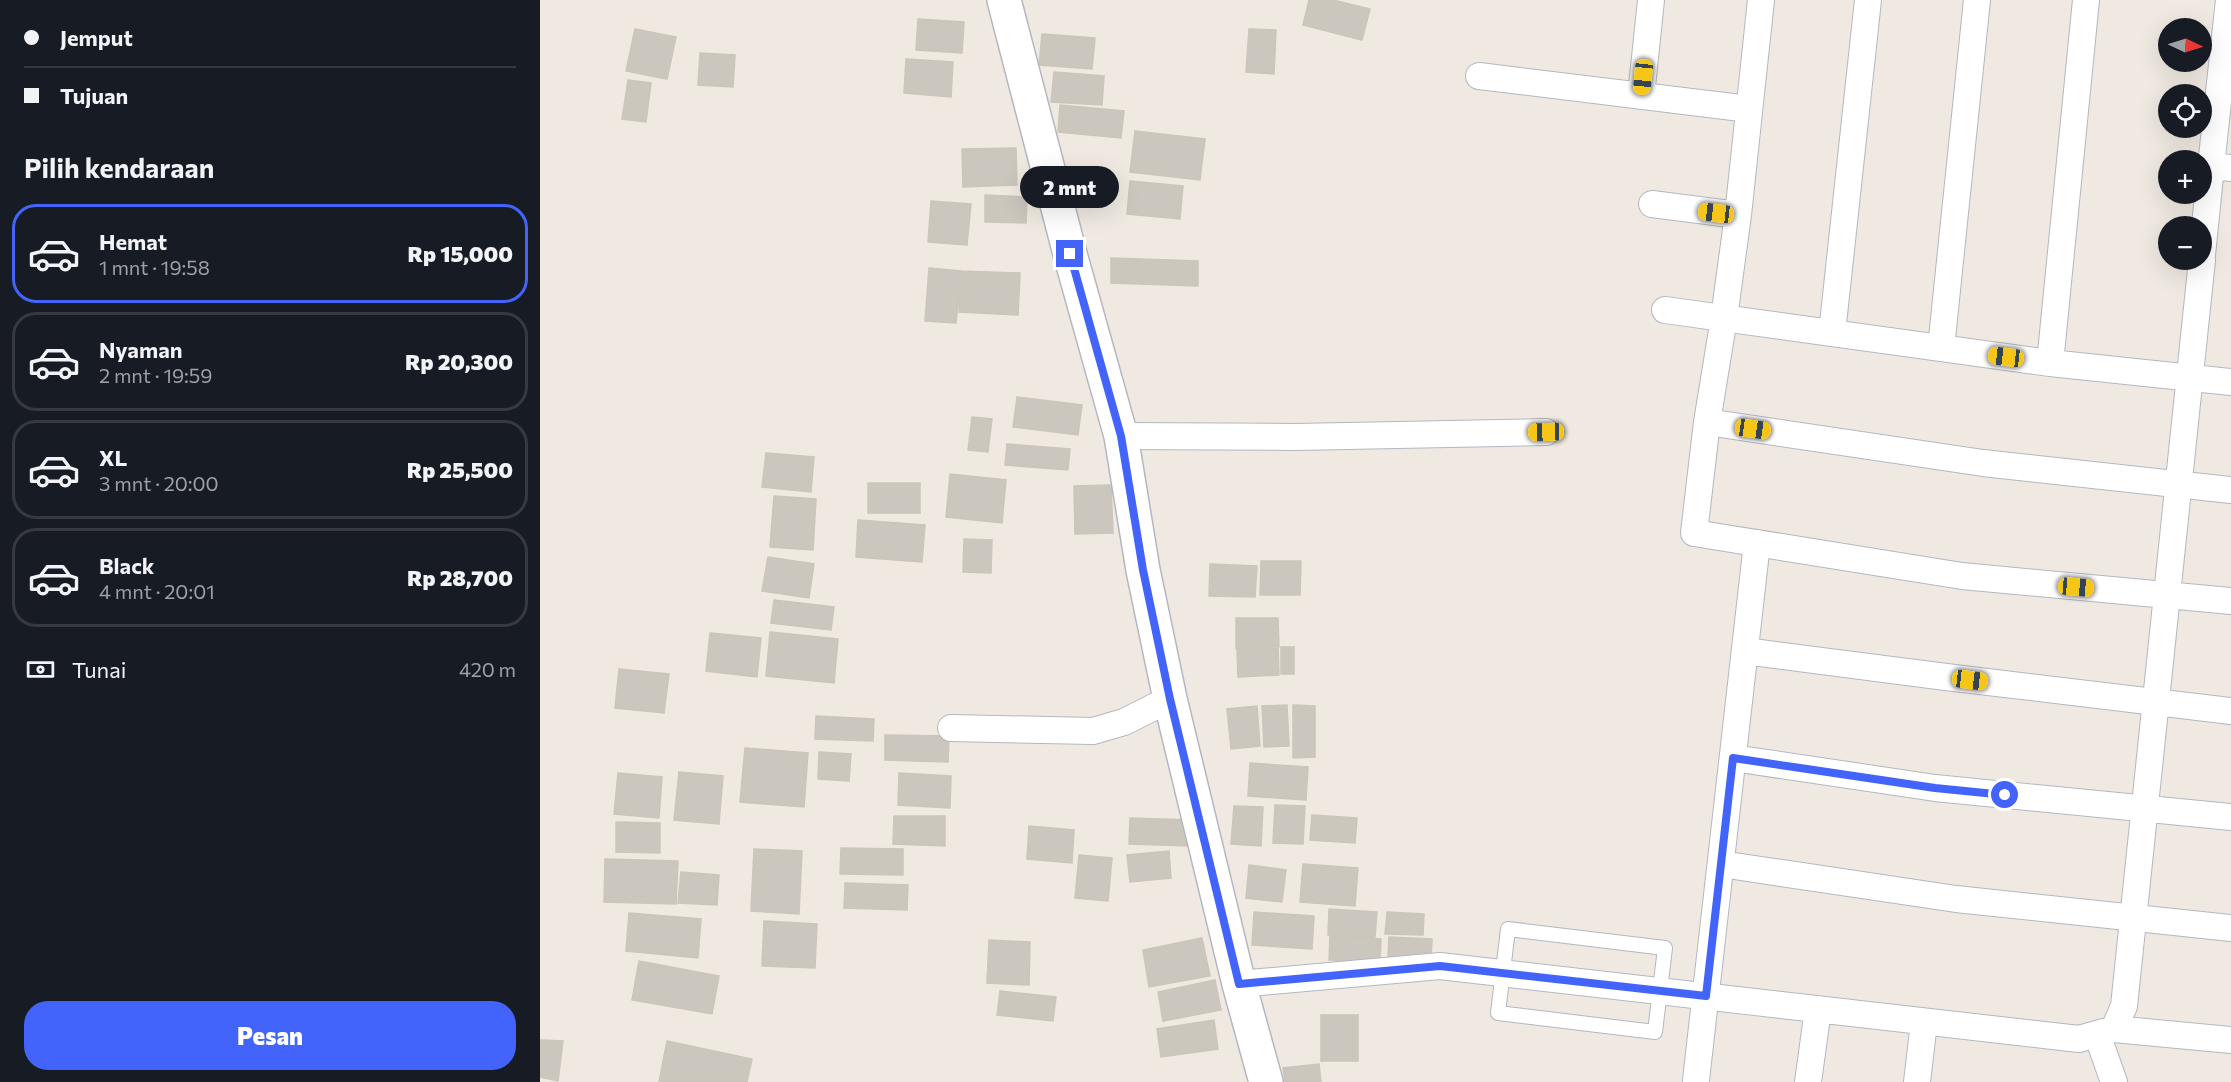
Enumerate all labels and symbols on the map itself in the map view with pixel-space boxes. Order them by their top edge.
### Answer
north arrow [2158,18,2212,72]
car [1632,58,1654,96]
callout: 2 mnt [1020,167,1120,209]
car [1697,202,1735,224]
route end [1056,240,1083,267]
car [1987,346,2025,368]
car [1734,418,1772,440]
car [1528,423,1564,441]
car [2057,576,2095,598]
car [1951,669,1989,691]
route start [1991,781,2018,808]

